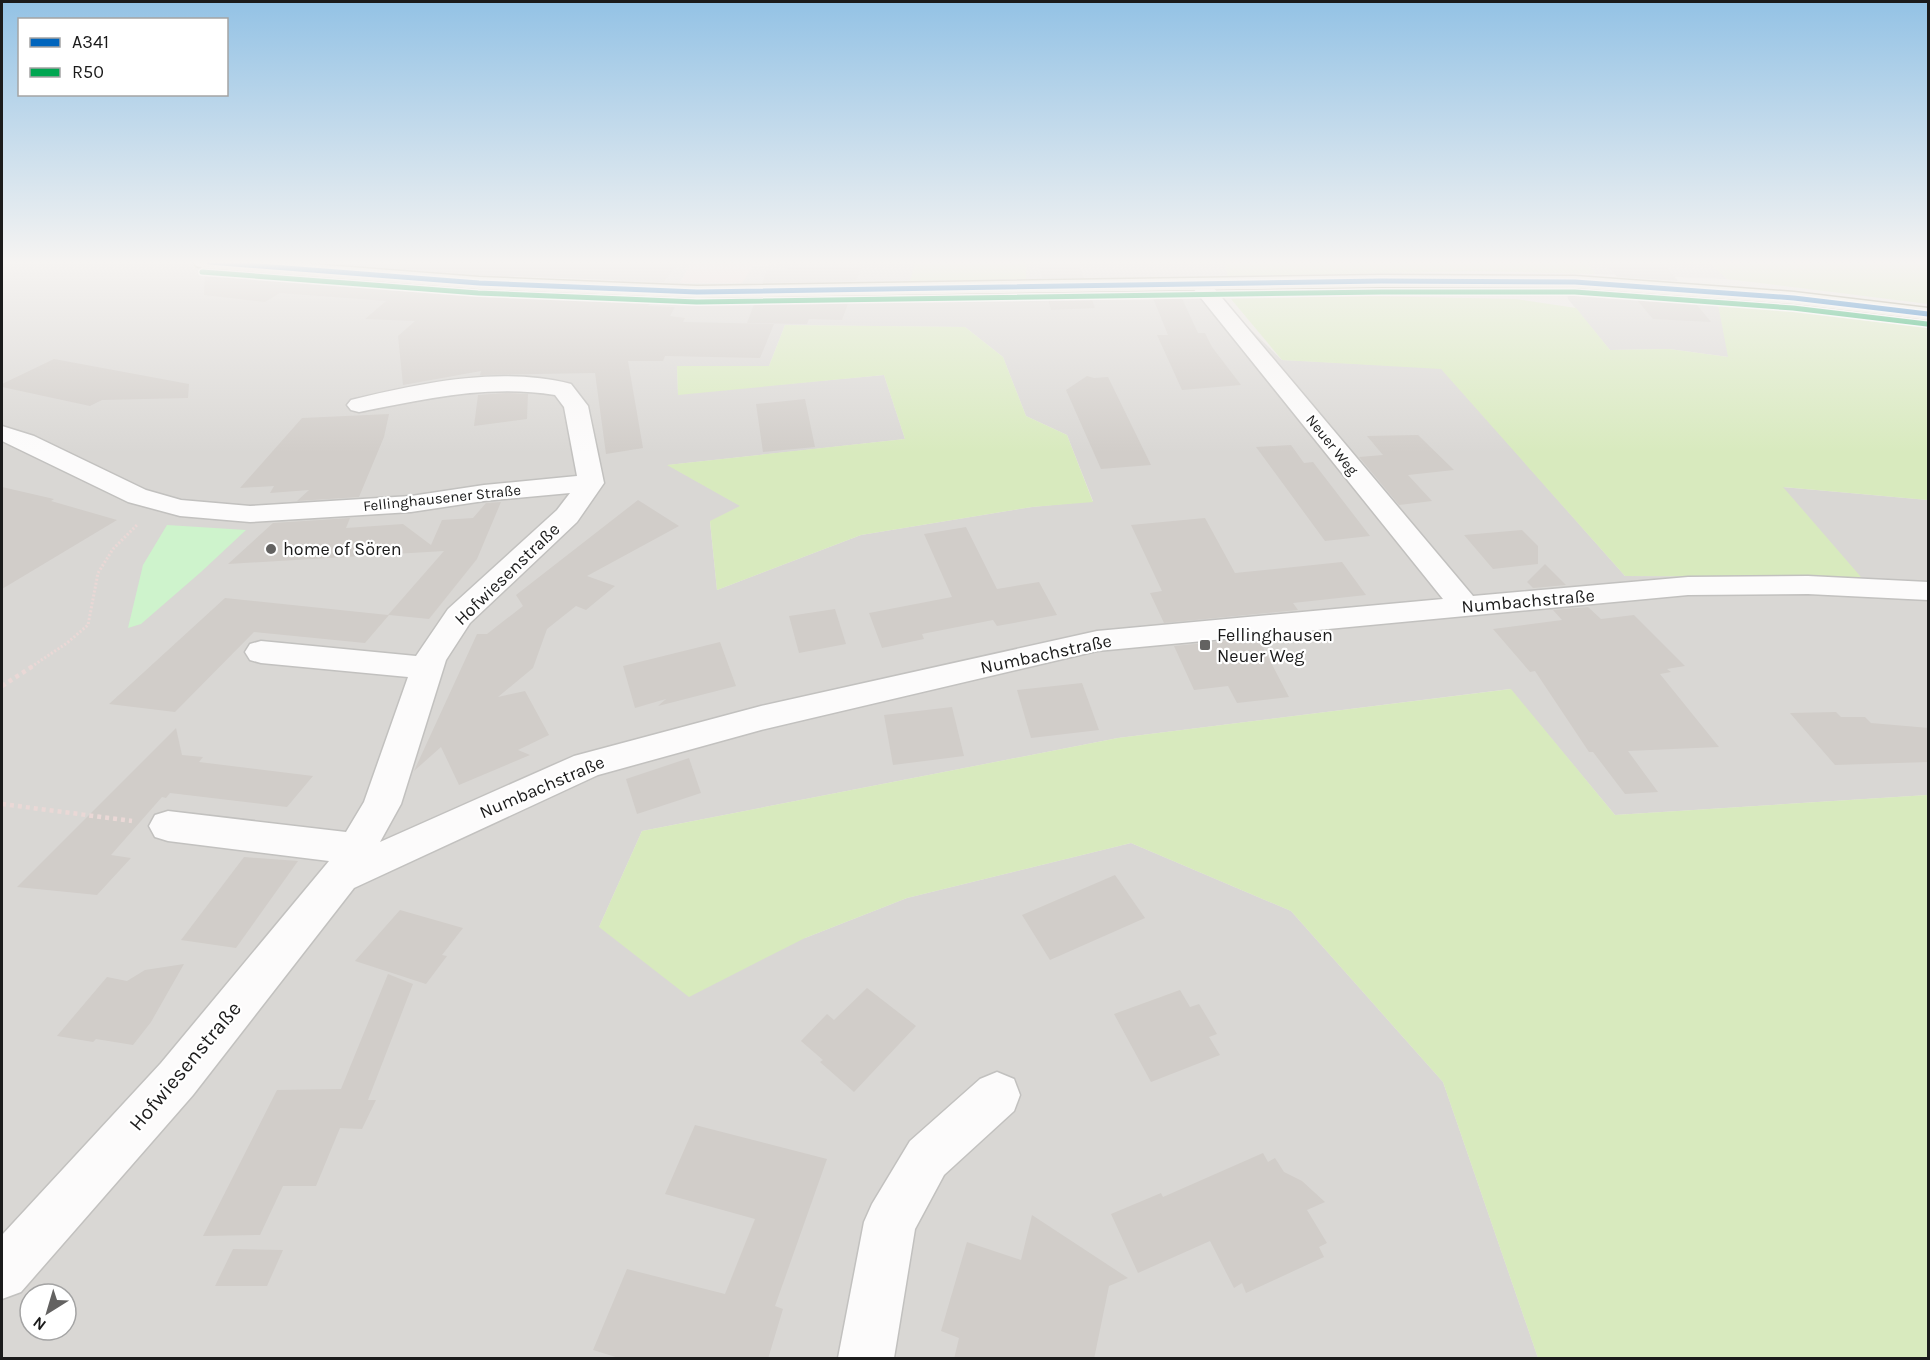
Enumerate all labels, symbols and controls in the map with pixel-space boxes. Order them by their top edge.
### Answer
legend [18,18,228,96]
text: A341 [72,31,109,53]
text: R50 [72,61,104,83]
street label: Neuer Weg [1302,411,1362,479]
street label: Fellinghausener Straße [362,481,522,515]
street label: Hofwiesenstraße [450,518,564,630]
place label: home of Sören [283,538,402,560]
marker: home of Sören [264,542,278,556]
street label: Numbachstraße [1460,584,1596,618]
place label: Fellinghausen Neuer Weg [1217,624,1333,667]
street label: Numbachstraße [978,629,1114,679]
marker: Fellinghausen Neuer Weg [1198,638,1212,652]
street label: Numbachstraße [476,751,608,823]
street label: Hofwiesenstraße [124,997,246,1135]
north arrow [18,1282,78,1342]
text: N [29,1313,50,1335]

